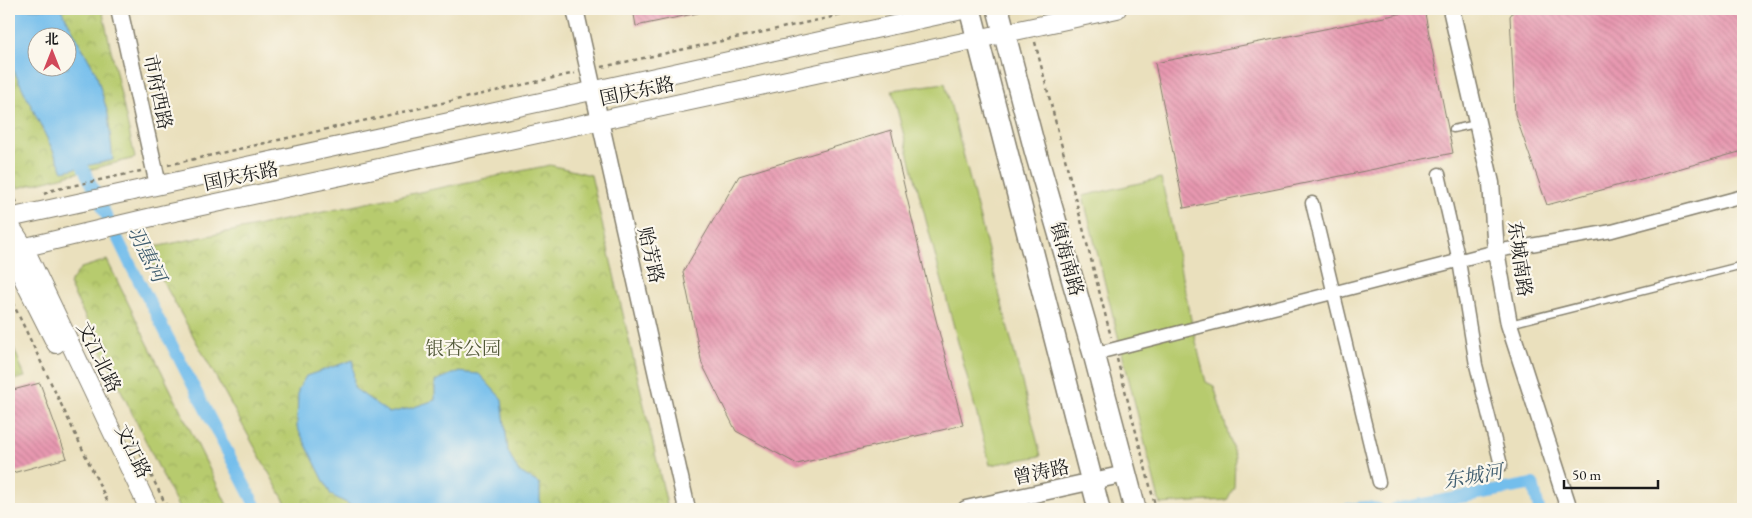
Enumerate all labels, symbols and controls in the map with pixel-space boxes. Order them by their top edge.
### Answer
north arrow [28,28,78,78]
text: 北 [45,30,59,48]
street label: 市府西路 [138,52,178,132]
street label: 国庆东路 [597,71,677,111]
street label: 国庆东路 [201,156,281,196]
street label: 镇海南路 [1045,219,1089,299]
street label: 东城南路 [1502,220,1538,298]
water label: 羽惠河 [122,221,174,289]
street label: 贻芳路 [632,224,670,286]
street label: 文江北路 [71,317,127,397]
park label: 银杏公园 [425,336,501,361]
street label: 文江路 [109,420,157,482]
street label: 曾涛路 [1011,454,1071,490]
water label: 东城河 [1441,457,1508,494]
scale bar [1564,458,1658,490]
text: 50 m [1572,465,1601,484]

